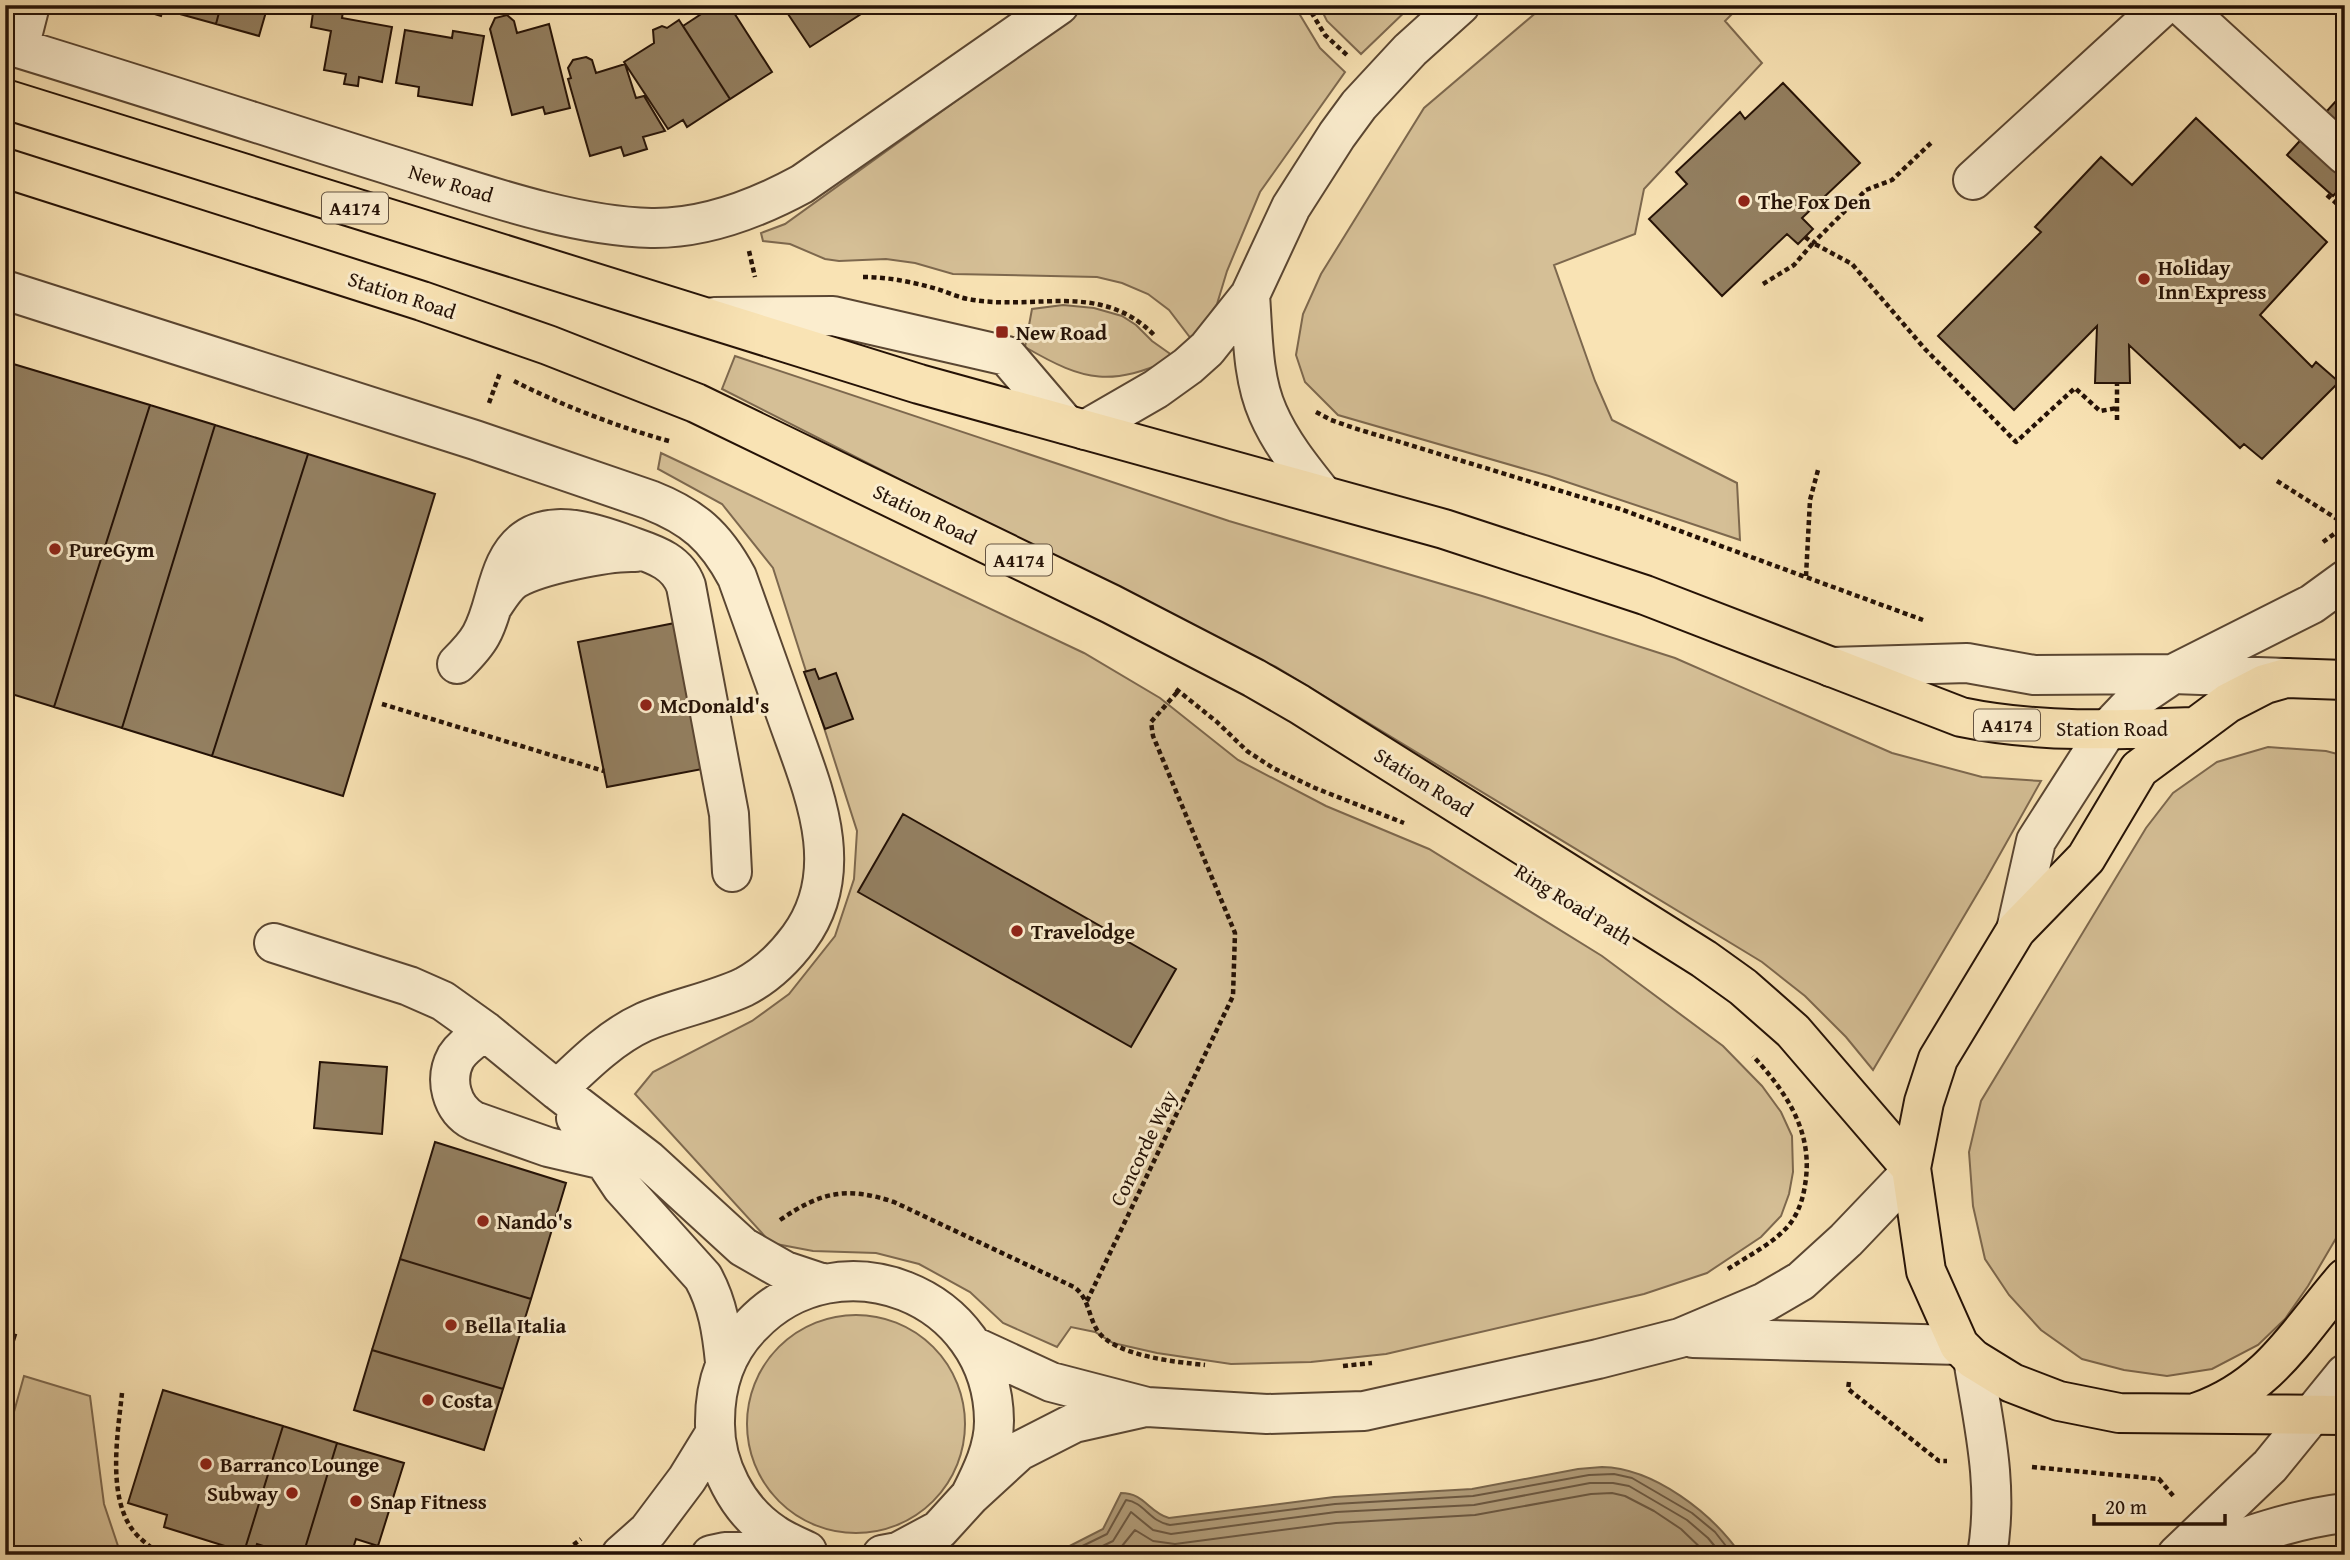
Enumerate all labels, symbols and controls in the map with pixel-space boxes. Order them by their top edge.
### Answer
street label: New Road [405,155,498,211]
place label: The Fox Den [1758,186,1871,217]
road number: A4174 [322,192,388,224]
marker: The Fox Den [1736,193,1752,209]
place label: Holiday Inn Express [2158,252,2266,307]
street label: Station Road [344,263,461,327]
marker: Holiday Inn Express [2136,271,2152,287]
place label: New Road [1016,317,1107,348]
marker: New Road [994,324,1010,340]
street label: Station Road [868,476,983,553]
place label: PureGym [69,534,154,565]
marker: PureGym [47,541,63,557]
road number: A4174 [986,544,1052,576]
place label: McDonald's [660,690,769,721]
marker: McDonald's [638,697,654,713]
road number: A4174 [1974,710,2040,740]
street label: Station Road [2056,713,2169,744]
street label: Station Road [1368,739,1480,825]
street label: Ring Road Path [1509,855,1639,953]
place label: Travelodge [1031,916,1135,947]
marker: Travelodge [1009,923,1025,939]
street label: Concorde Way [1102,1084,1185,1211]
place label: Nando's [497,1206,572,1237]
marker: Nando's [475,1213,491,1229]
place label: Bella Italia [465,1310,567,1341]
marker: Bella Italia [443,1317,459,1333]
place label: Costa [442,1385,493,1416]
marker: Costa [420,1392,436,1408]
place label: Barranco Lounge [220,1449,379,1480]
marker: Barranco Lounge [198,1456,214,1472]
place label: Subway [207,1478,278,1509]
scale bar [2094,1483,2226,1527]
marker: Subway [284,1485,300,1501]
place label: Snap Fitness [370,1486,487,1517]
text: 20 m [2105,1491,2147,1522]
marker: Snap Fitness [348,1493,364,1509]

